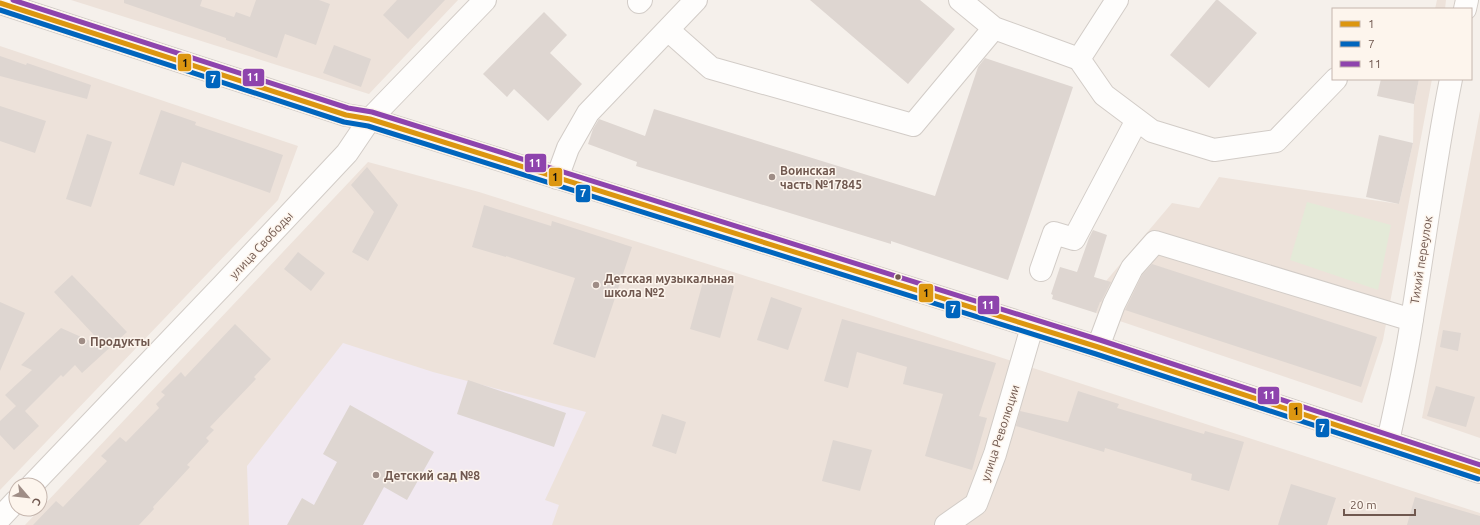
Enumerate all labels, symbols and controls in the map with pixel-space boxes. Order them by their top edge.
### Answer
legend [1332,8,1472,80]
text: 1 [1368,17,1375,30]
text: 7 [1368,37,1375,50]
line badge: 1 [177,53,192,72]
text: 1 [182,57,188,69]
text: 11 [1368,57,1382,70]
line badge: 11 [242,68,265,87]
line badge: 7 [205,70,221,89]
text: 11 [247,71,259,83]
text: 7 [210,73,216,85]
line badge: 11 [524,153,547,173]
text: 11 [529,157,541,169]
place label: Воинская часть №17845 [780,164,862,191]
line badge: 1 [548,167,563,187]
text: 1 [552,171,558,183]
marker: Воинская часть №17845 [767,172,777,182]
line badge: 7 [575,184,591,203]
text: 7 [580,187,586,199]
street label: улица Свободы [227,209,295,281]
street label: Тихий переулок [1408,215,1434,305]
place label: Детская музыкальная школа №2 [604,272,734,299]
unlabelled marker [893,272,903,282]
marker: Детская музыкальная школа №2 [591,280,601,290]
line badge: 1 [918,283,934,303]
text: 1 [923,287,929,299]
line badge: 11 [977,295,1000,315]
text: 11 [982,299,994,311]
line badge: 7 [945,300,961,319]
text: 7 [950,303,956,315]
place label: Продукты [90,335,150,348]
marker: Продукты [77,336,87,346]
street label: улица Революции [978,383,1022,483]
line badge: 11 [1257,386,1280,405]
text: 11 [1263,389,1275,401]
line badge: 1 [1288,402,1303,421]
text: 1 [1293,405,1299,417]
line badge: 7 [1315,418,1330,438]
text: 7 [1319,422,1325,434]
place label: Детский сад №8 [384,469,480,482]
marker: Детский сад №8 [371,470,381,480]
north arrow [8,477,48,517]
scale bar [1344,491,1415,517]
text: С [30,496,44,508]
text: 20 m [1350,498,1377,511]

